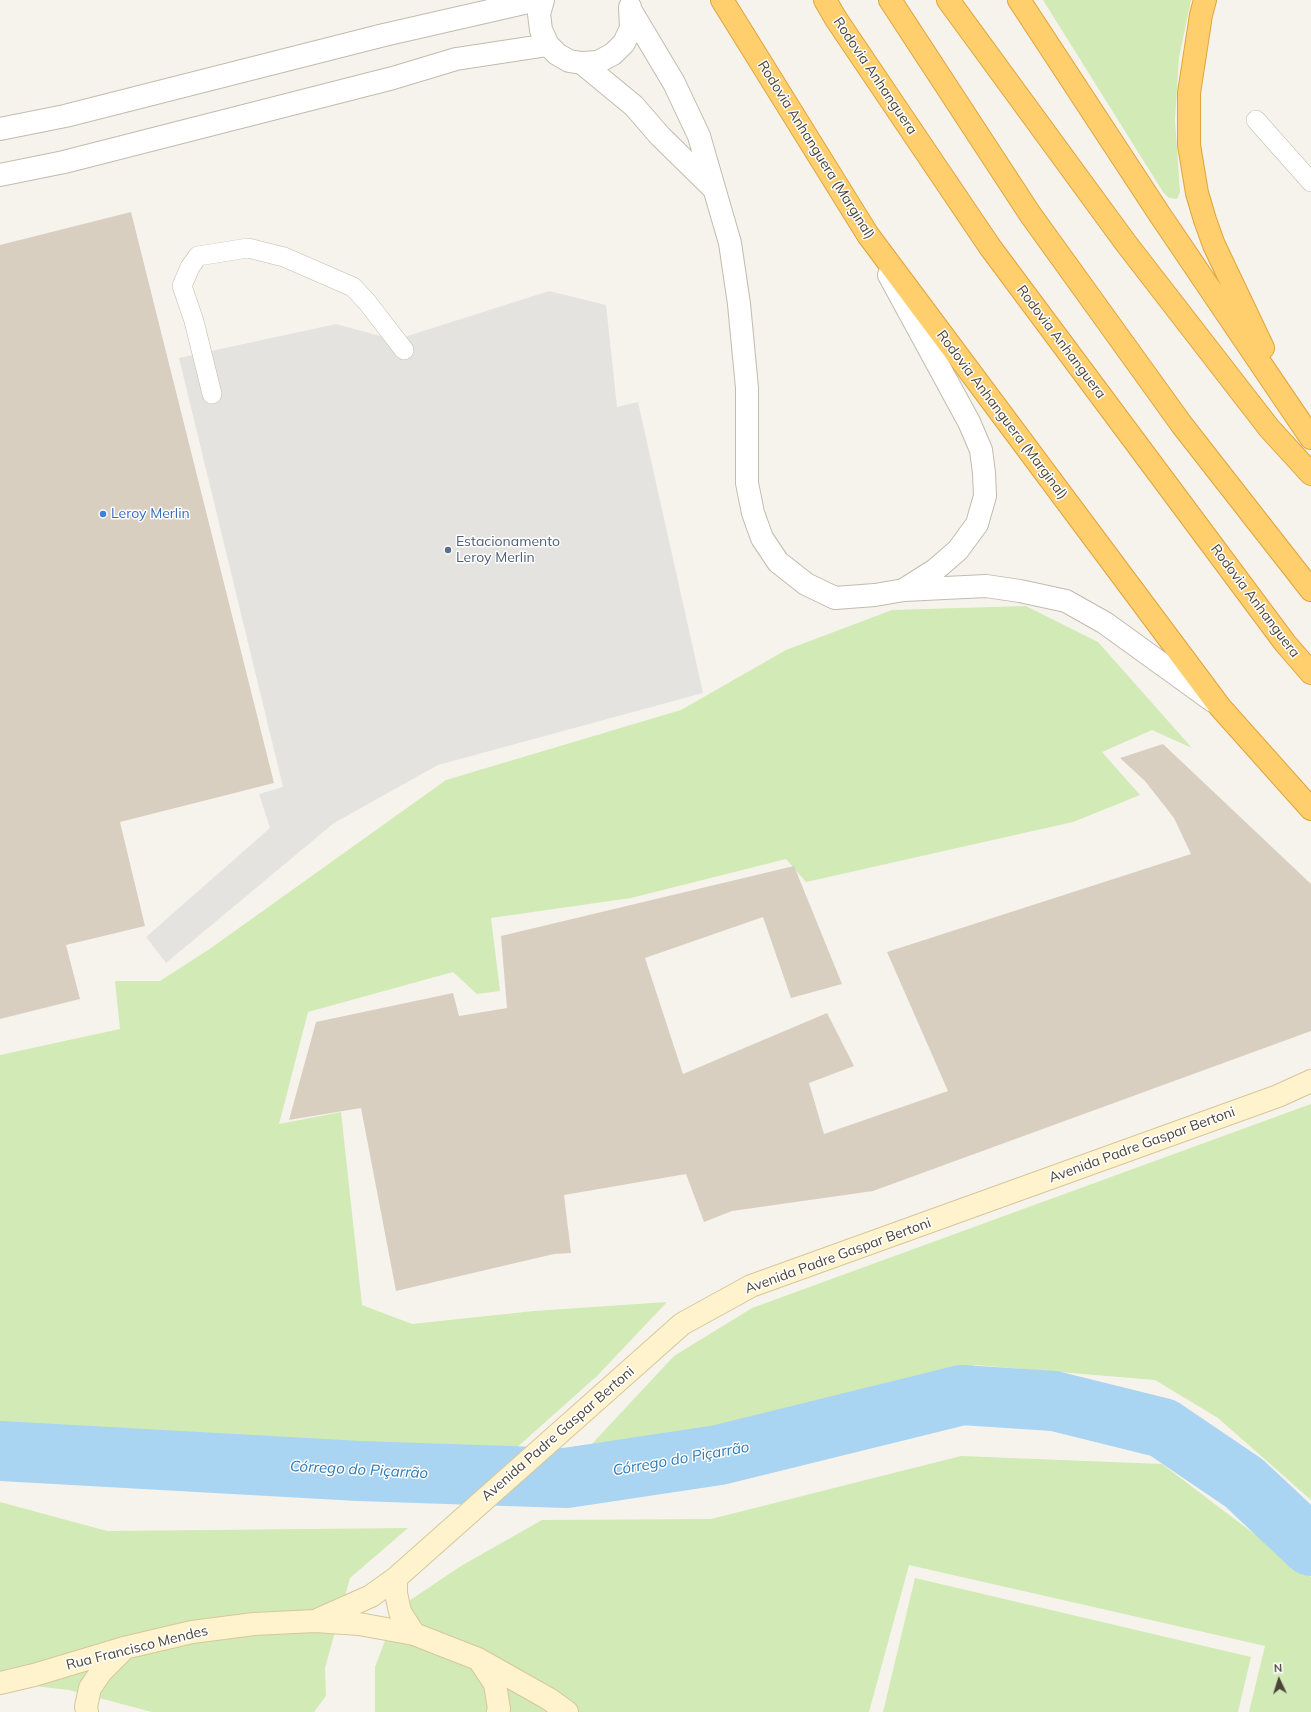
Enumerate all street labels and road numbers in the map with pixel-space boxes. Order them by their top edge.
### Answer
street label: Rodovia Anhanguera [830,14,920,138]
street label: Rodovia Anhanguera (Marginal) [754,58,878,242]
street label: Rodovia Anhanguera [1013,282,1109,402]
street label: Rodovia Anhanguera (Marginal) [933,327,1071,503]
street label: Rodovia Anhanguera [1207,541,1303,661]
street label: Avenida Padre Gaspar Bertoni [1047,1103,1237,1187]
street label: Avenida Padre Gaspar Bertoni [743,1214,933,1298]
street label: Avenida Padre Gaspar Bertoni [478,1363,638,1505]
street label: Rua Francisco Mendes [64,1622,210,1674]

